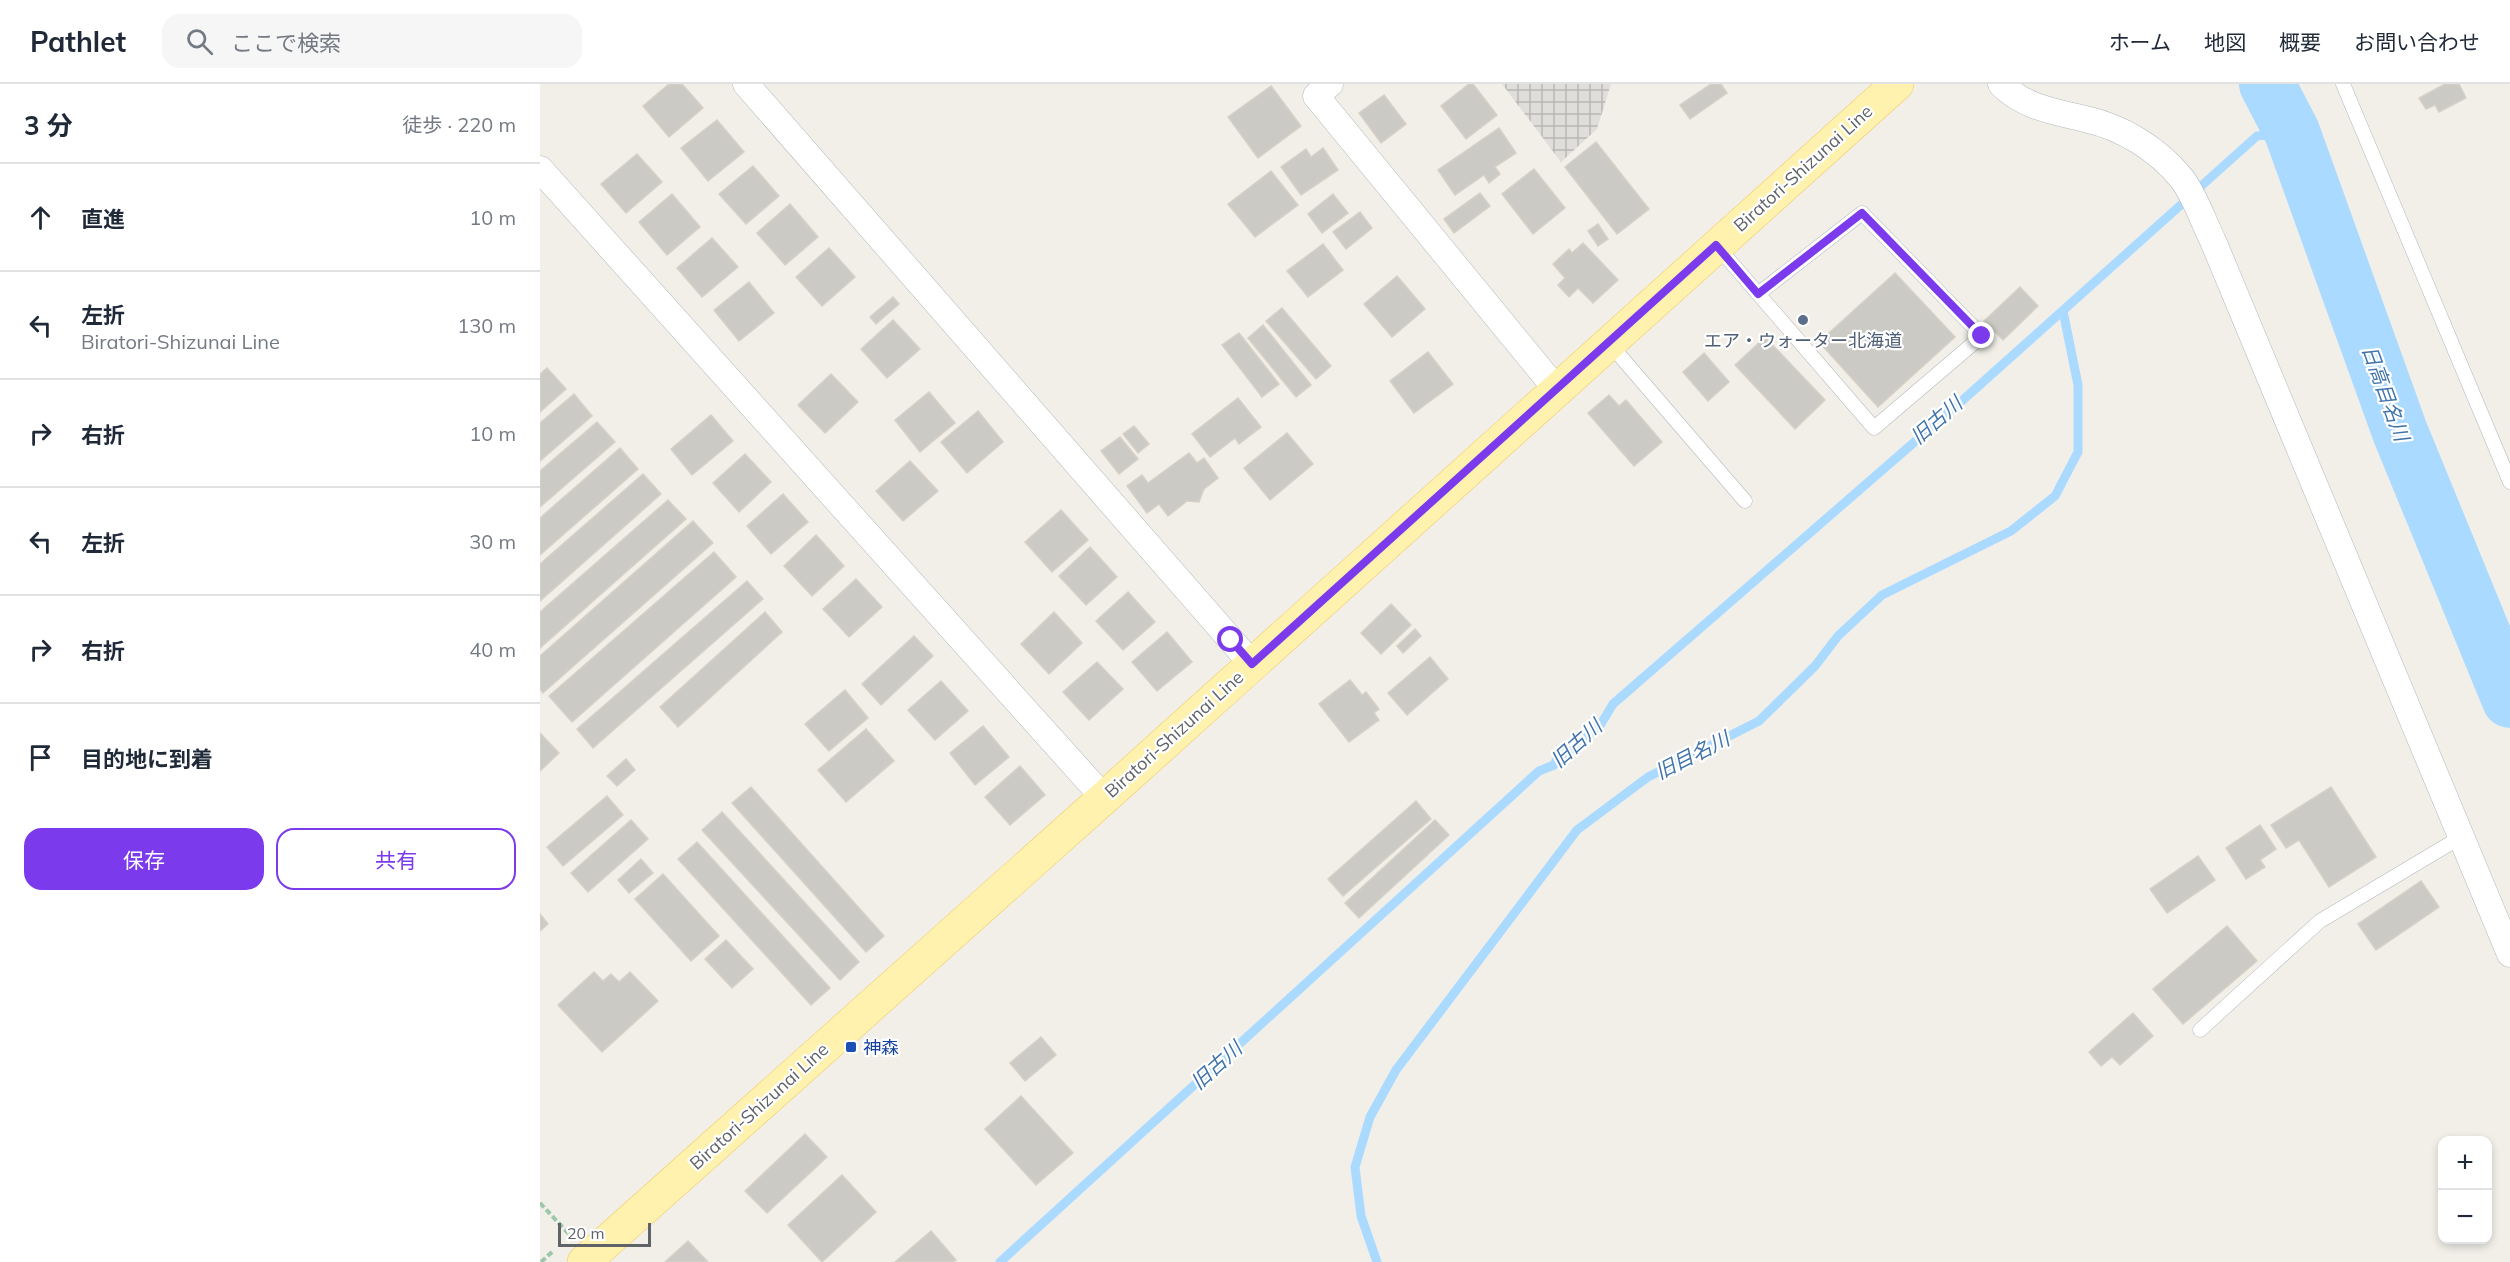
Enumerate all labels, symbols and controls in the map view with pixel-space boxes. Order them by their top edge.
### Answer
search box [162,14,582,68]
text: Pathlet [30,24,126,59]
icon: search [183,25,216,58]
text: ここで検索 [231,29,341,57]
text: ホーム [2109,29,2171,55]
text: 地図 [2204,29,2246,55]
text: 概要 [2279,29,2321,55]
text: お問い合わせ [2354,29,2480,55]
street label: Biratori-Shizunai Line [1729,100,1877,236]
text: 3 分 [24,109,73,142]
text: 徒歩 · 220 m [402,112,516,137]
icon: ahead [24,201,57,234]
text: 直進 [81,205,125,233]
text: 10 m [469,205,516,230]
text: 左折 [81,301,125,329]
icon: left [24,309,57,342]
text: 130 m [457,313,516,338]
marker: エア・ウォーター北海道 [1796,313,1810,327]
route end [1968,322,1994,348]
text: Biratori-Shizunai Line [81,329,280,354]
place label: エア・ウォーター北海道 [1704,329,1902,352]
water label: 日高目名川 [2357,342,2416,446]
water label: 旧古川 [1905,390,1968,449]
icon: right [24,417,57,450]
text: 右折 [81,421,125,449]
text: 10 m [469,421,516,446]
icon: left [24,525,57,558]
text: 左折 [81,529,125,557]
text: 30 m [469,529,516,554]
route start [1217,626,1243,652]
icon: right [24,633,57,666]
text: 右折 [81,637,125,665]
text: 40 m [469,637,516,662]
street label: Biratori-Shizunai Line [1100,666,1248,802]
water label: 旧古川 [1545,712,1608,772]
water label: 旧目名川 [1651,725,1735,784]
icon: arrive [24,741,57,774]
text: 目的地に到着 [81,745,213,773]
button: 保存 [24,828,264,890]
button: 共有 [276,828,516,890]
water label: 旧古川 [1185,1034,1248,1094]
place label: 神森 [863,1036,899,1059]
street label: Biratori-Shizunai Line [685,1038,833,1174]
marker: 神森 [844,1040,858,1054]
map controls [2438,1136,2492,1244]
button: + [2438,1136,2492,1190]
button: − [2438,1190,2492,1244]
scale bar [558,1220,651,1248]
text: 20 m [567,1223,604,1243]

